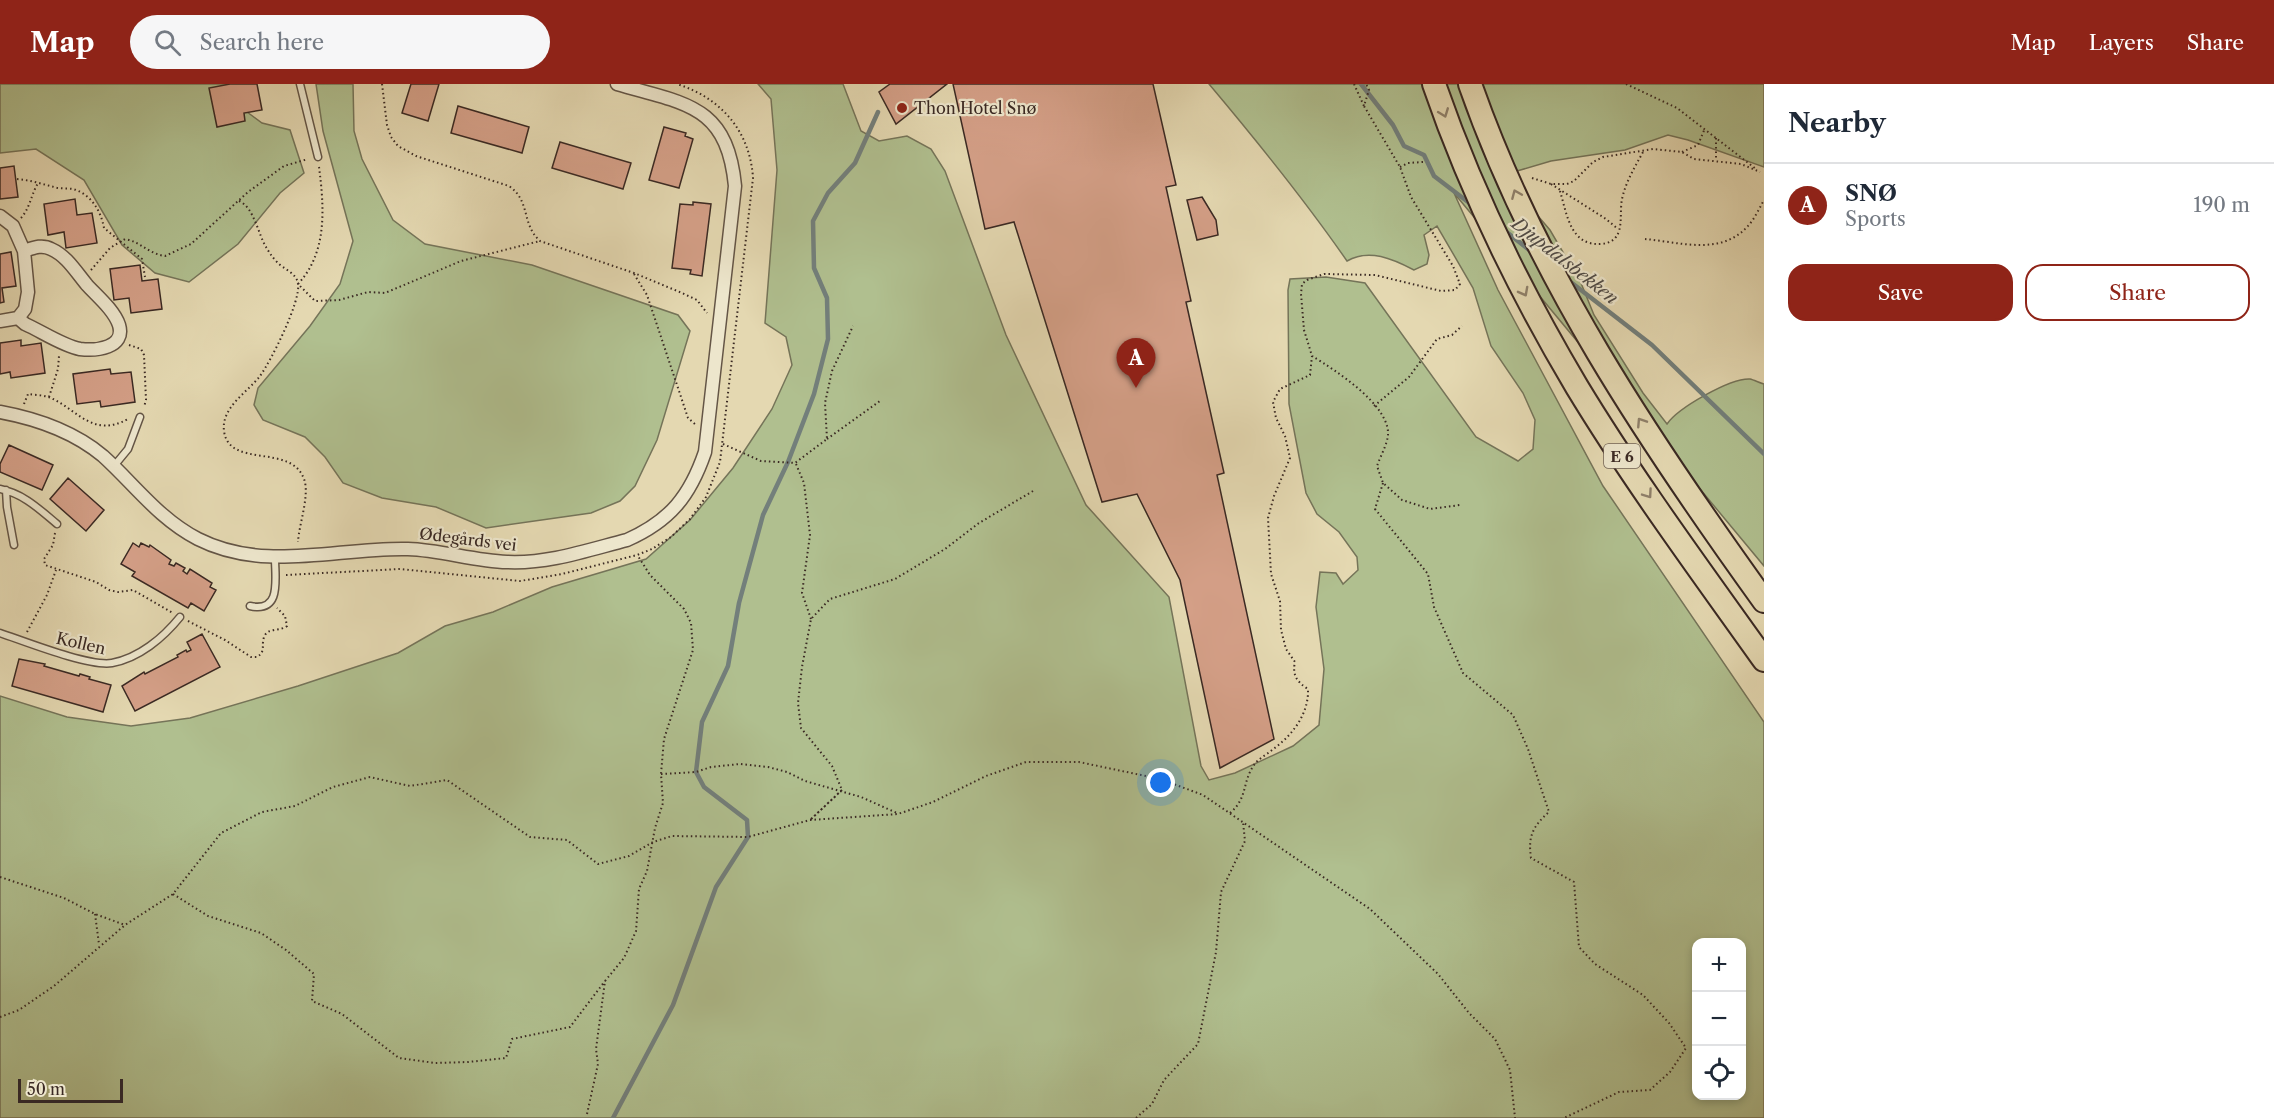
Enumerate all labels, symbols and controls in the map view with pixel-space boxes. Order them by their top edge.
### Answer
search box [130,15,550,69]
text: Map [30,25,94,59]
icon: search [151,26,184,59]
text: Search here [199,29,324,56]
text: Map [2011,30,2056,55]
text: Layers [2089,30,2154,55]
text: Share [2187,30,2244,55]
place label: Thon Hotel Snø [914,98,1036,118]
marker: Thon Hotel Snø [895,101,909,115]
one-way arrow [1437,106,1449,117]
text: Nearby [1788,107,1886,139]
text: SNØ [1845,180,1897,207]
one-way arrow [1511,190,1523,201]
text: A [1800,193,1815,217]
text: 190 m [2193,193,2250,217]
text: Sports [1845,207,1906,231]
water label: Djupdalsbekken [1506,211,1623,309]
button: Save [1788,264,2013,321]
button: Share [2025,264,2250,321]
one-way arrow [1517,286,1528,296]
pin: A [1116,338,1156,388]
one-way arrow [1637,418,1648,429]
road number: E 6 [1604,444,1640,468]
one-way arrow [1641,488,1652,499]
street label: Ødegårds vei [418,523,518,555]
street label: Kollen [54,628,108,658]
your location [1146,768,1175,797]
map controls [1692,938,1746,1100]
button: + [1692,938,1746,992]
button: − [1692,992,1746,1046]
button: locate [1692,1046,1746,1100]
scale bar [18,1076,123,1104]
text: 50 m [27,1079,65,1099]

